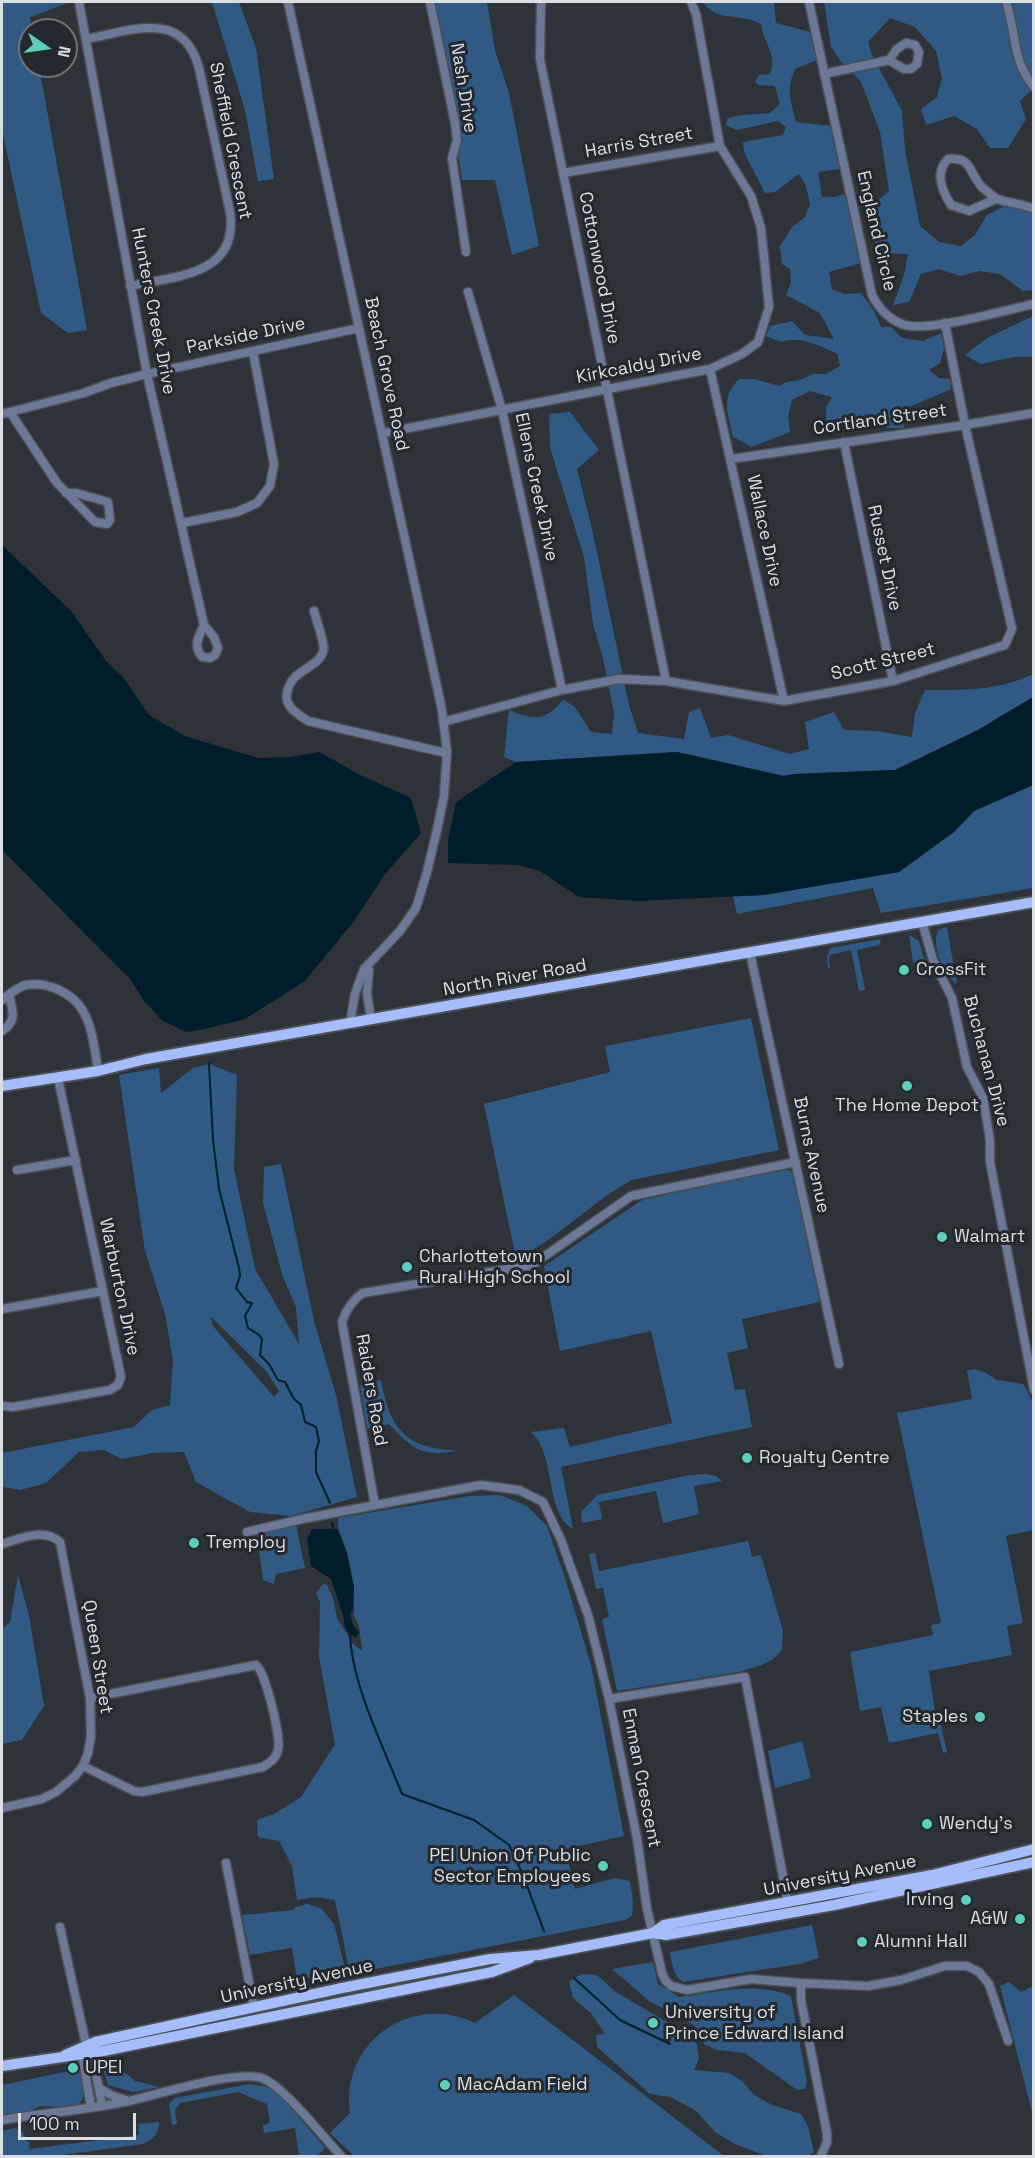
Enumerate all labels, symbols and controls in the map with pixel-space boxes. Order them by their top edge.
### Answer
north arrow [18,18,78,78]
street label: Nash Drive [445,42,481,134]
text: N [53,44,76,59]
street label: Sheffield Crescent [204,60,256,222]
street label: Harris Street [583,123,695,163]
street label: England Circle [852,169,900,293]
street label: Cottonwood Drive [574,190,624,346]
street label: Hunters Creek Drive [126,226,180,396]
street label: Beach Grove Road [359,295,413,453]
street label: Parkside Drive [185,313,307,359]
street label: Kirkcaldy Drive [574,343,704,389]
street label: Cortland Street [812,400,948,440]
street label: Ellens Creek Drive [510,411,562,563]
street label: Wallace Drive [742,473,786,589]
street label: Russet Drive [862,503,906,613]
street label: Scott Street [829,639,937,685]
street label: North River Road [442,955,588,1001]
place label: CrossFit [916,959,987,981]
marker: CrossFit [897,963,911,977]
street label: Buchanan Drive [958,993,1014,1129]
marker: The Home Depot [900,1079,914,1093]
street label: Burns Avenue [788,1095,834,1215]
place label: The Home Depot [835,1095,979,1117]
street label: Warburton Drive [94,1216,144,1358]
place label: Walmart [954,1226,1025,1248]
marker: Walmart [935,1230,949,1244]
place label: Charlottetown Rural High School [419,1246,570,1288]
marker: Charlottetown Rural High School [400,1260,414,1274]
street label: Raiders Road [351,1332,391,1448]
place label: Royalty Centre [759,1447,890,1469]
marker: Royalty Centre [740,1451,754,1465]
place label: Tremploy [206,1532,286,1554]
marker: Tremploy [187,1536,201,1550]
street label: Queen Street [77,1598,117,1716]
place label: Staples [902,1706,968,1728]
street label: Enman Crescent [617,1707,665,1849]
marker: Staples [973,1710,987,1724]
place label: Wendy's [939,1813,1013,1835]
marker: Wendy's [920,1817,934,1831]
place label: PEI Union Of Public Sector Employees [429,1845,591,1888]
street label: University Avenue [762,1851,918,1901]
marker: PEI Union Of Public Sector Employees [596,1859,610,1873]
place label: Irving [906,1889,954,1911]
marker: Irving [959,1893,973,1907]
place label: A&W [970,1908,1008,1930]
marker: A&W [1013,1912,1027,1926]
place label: Alumni Hall [874,1931,967,1953]
marker: Alumni Hall [855,1935,869,1949]
street label: University Avenue [219,1955,375,2009]
place label: University of Prince Edward Island [665,2002,844,2044]
marker: University of Prince Edward Island [646,2016,660,2030]
place label: UPEI [85,2057,122,2079]
marker: UPEI [66,2061,80,2075]
place label: MacAdam Field [457,2074,588,2096]
marker: MacAdam Field [438,2078,452,2092]
scale bar [21,2101,140,2139]
text: 100 m [29,2112,80,2135]

